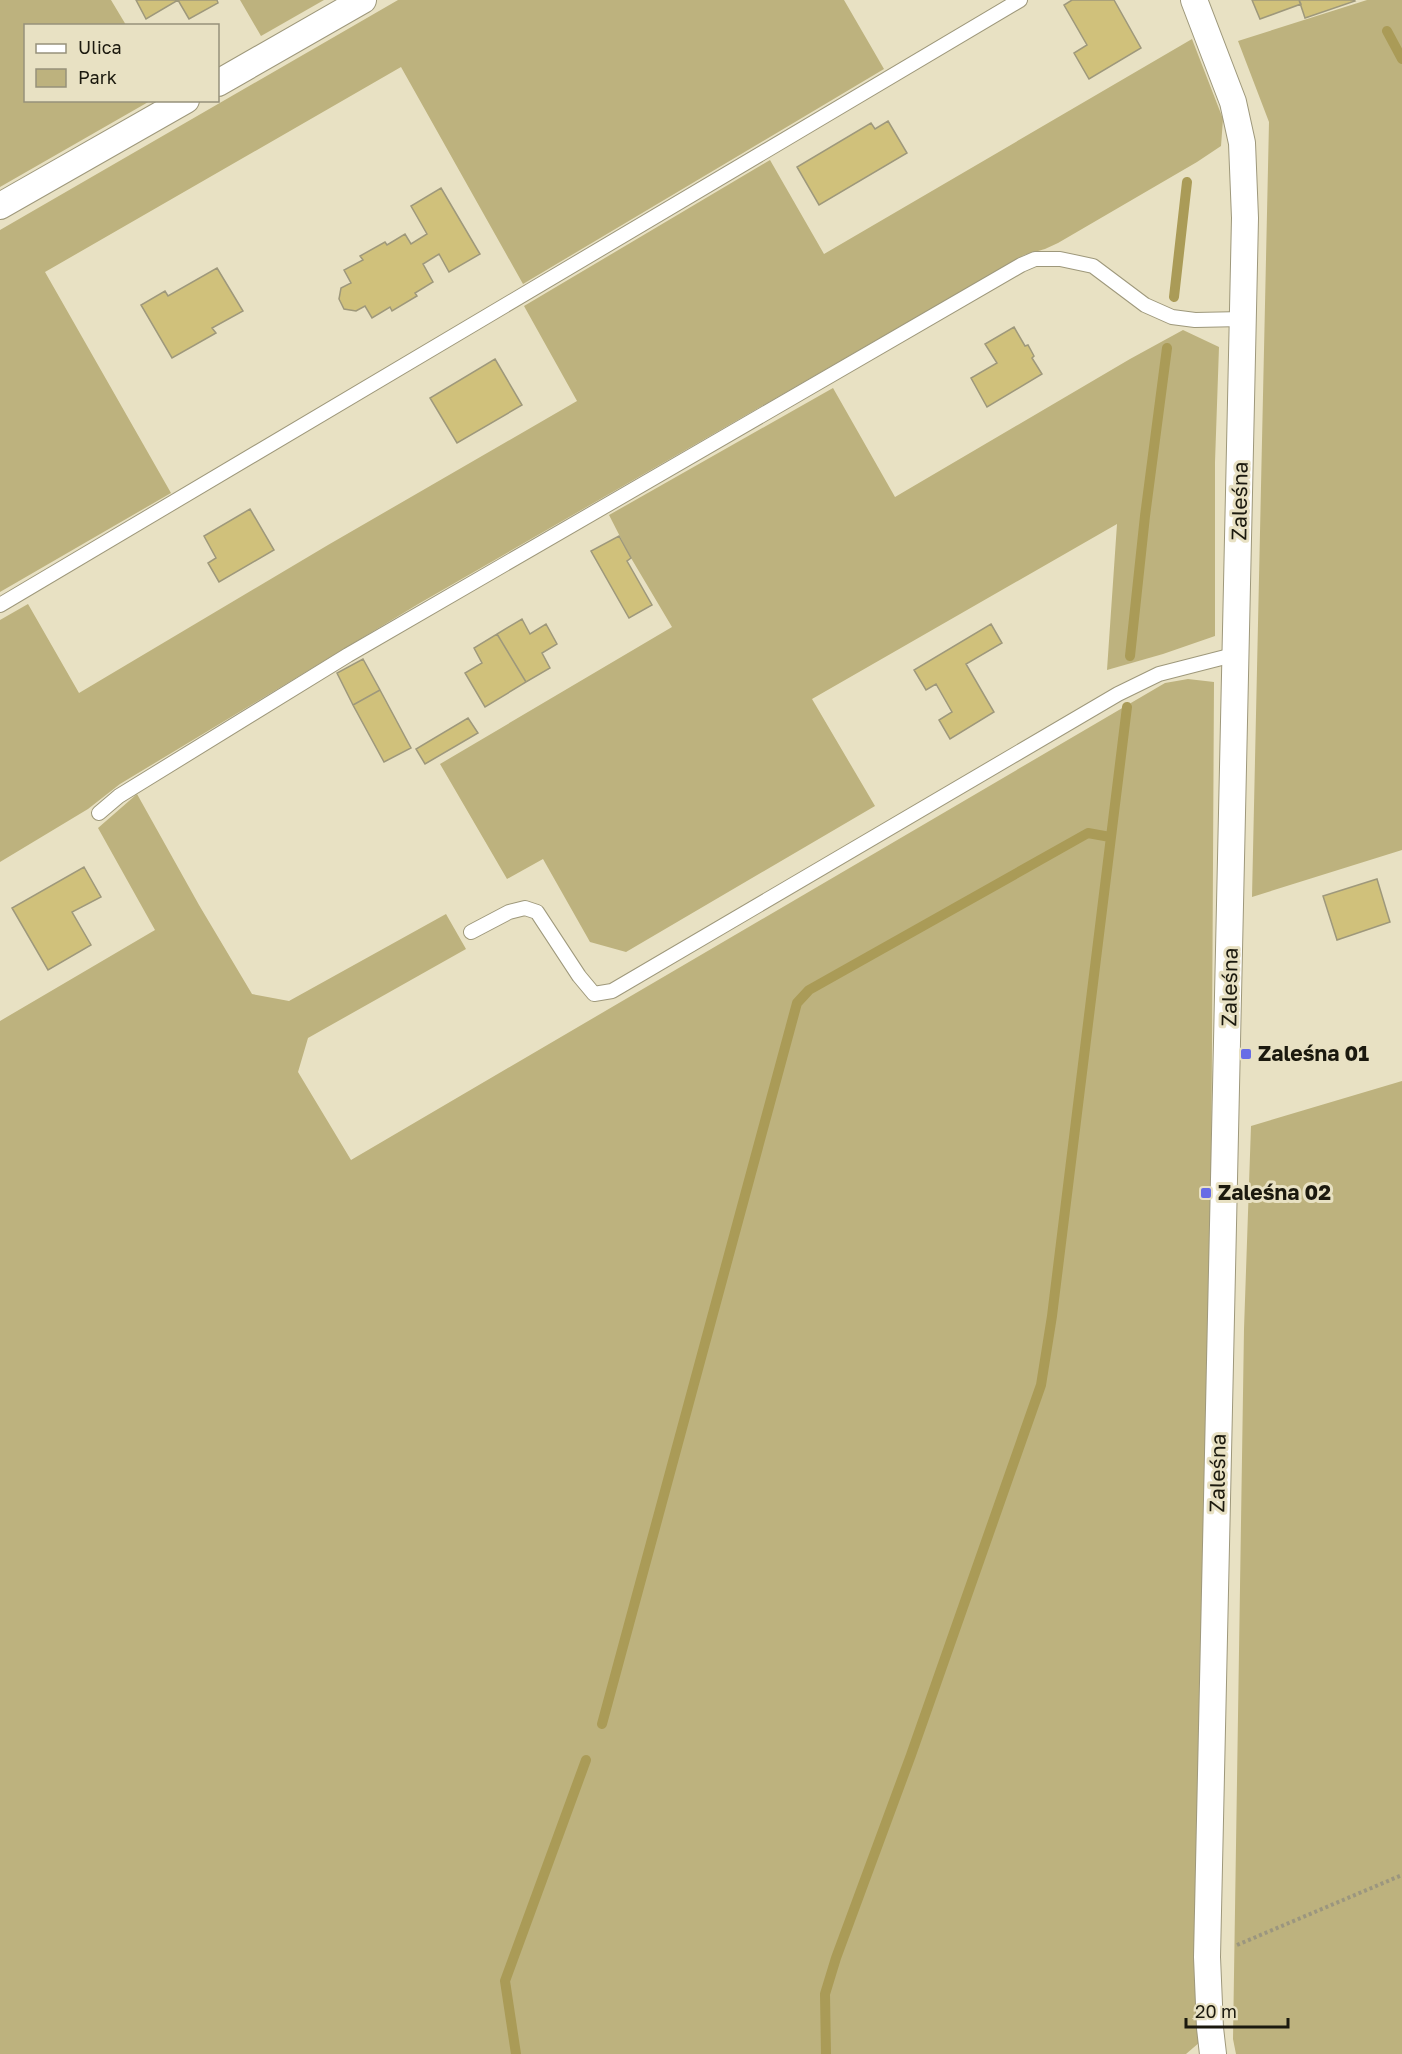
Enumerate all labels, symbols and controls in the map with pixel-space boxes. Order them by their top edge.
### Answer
legend [24,24,219,102]
text: Ulica [78,36,122,58]
text: Park [78,66,117,88]
street label: Zaleśna [1225,461,1253,541]
street label: Zaleśna [1215,947,1243,1027]
place label: Zaleśna 01 [1258,1040,1369,1066]
marker: Zaleśna 01 [1239,1047,1253,1061]
place label: Zaleśna 02 [1218,1179,1331,1205]
marker: Zaleśna 02 [1199,1186,1213,1200]
street label: Zaleśna [1203,1433,1231,1513]
scale bar [1186,1991,1288,2029]
text: 20 m [1195,2000,1237,2022]

